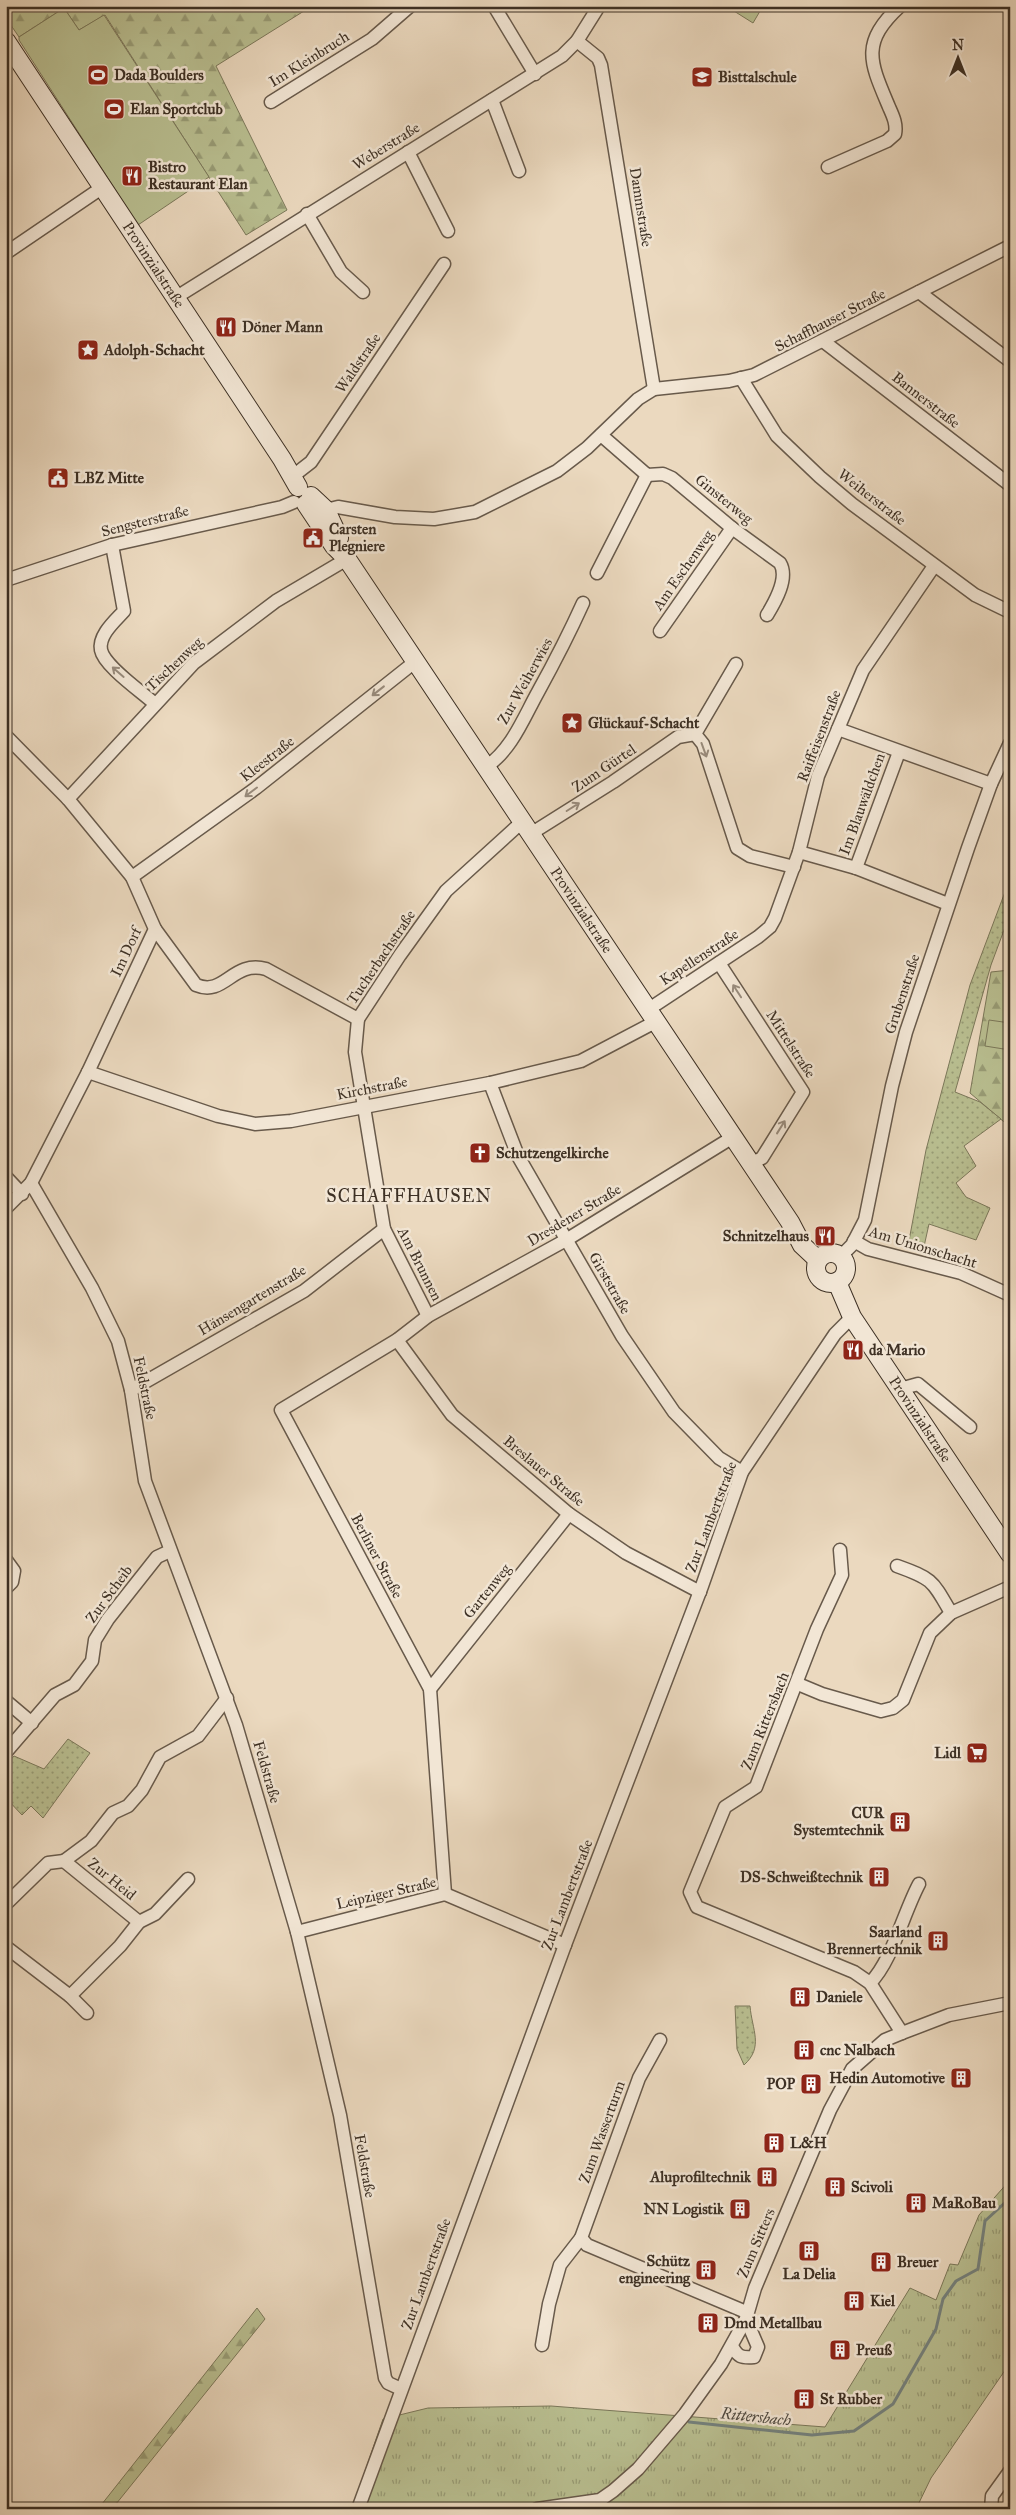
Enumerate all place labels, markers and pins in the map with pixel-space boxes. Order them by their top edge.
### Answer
sports icon: Dada Boulders [86,63,110,87]
school or university icon: Bisttalschule [690,65,714,89]
place label: Dada Boulders [114,66,204,84]
place label: Bisttalschule [718,68,798,86]
sports icon: Elan Sportclub [102,97,126,121]
place label: Elan Sportclub [130,100,223,119]
place label: Bistro Restaurant Elan [148,158,249,193]
restaurant icon: Bistro Restaurant Elan [120,164,144,188]
restaurant icon: Döner Mann [214,315,238,339]
place label: Döner Mann [242,318,324,336]
place icon: Adolph-Schacht [76,338,100,362]
place label: Adolph-Schacht [103,341,205,360]
public building icon: LBZ Mitte [46,466,70,490]
place label: LBZ Mitte [74,469,145,487]
place label: Carsten Plegniere [329,520,386,556]
public building icon: Carsten Plegniere [301,526,325,550]
place icon: Glückauf-Schacht [560,711,584,735]
place label: Glückauf-Schacht [588,714,700,732]
church icon: Schutzengelkirche [468,1141,492,1165]
place label: Schutzengelkirche [496,1144,609,1163]
restaurant icon: Schnitzelhaus [813,1224,837,1248]
place label: Schnitzelhaus [723,1227,810,1245]
restaurant icon: da Mario [841,1338,865,1362]
place label: da Mario [869,1341,926,1359]
supermarket icon: Lidl [965,1741,989,1765]
place label: Lidl [934,1744,962,1762]
place label: CUR Systemtechnik [793,1804,885,1840]
building icon: CUR Systemtechnik [888,1810,912,1834]
building icon: DS-Schweißtechnik [867,1865,891,1889]
place label: DS-Schweißtechnik [740,1868,864,1886]
place label: Saarland Brennertechnik [827,1923,923,1958]
building icon: Saarland Brennertechnik [926,1929,950,1953]
building icon: Daniele [788,1985,812,2009]
place label: Daniele [816,1988,864,2006]
building icon: cnc Nalbach [792,2038,816,2062]
place label: cnc Nalbach [820,2041,896,2059]
building icon: Hedin Automotive [949,2066,973,2090]
place label: Hedin Automotive [829,2069,946,2087]
building icon: POP [799,2072,823,2096]
place label: POP [767,2075,795,2093]
building icon: L&H [762,2131,786,2155]
place label: L&H [790,2134,827,2152]
building icon: Aluprofiltechnik [755,2165,779,2189]
place label: Aluprofiltechnik [649,2168,752,2187]
building icon: Scivoli [823,2175,847,2199]
place label: Scivoli [851,2178,894,2196]
building icon: MaRoBau [904,2191,928,2215]
place label: MaRoBau [932,2194,996,2212]
building icon: NN Logistik [728,2197,752,2221]
place label: NN Logistik [644,2200,725,2219]
building icon: La Delia [797,2239,821,2263]
building icon: Breuer [869,2250,893,2274]
place label: Schütz engineering [619,2252,691,2288]
place label: Breuer [897,2253,939,2271]
building icon: Schütz engineering [694,2258,718,2282]
place label: La Delia [782,2265,836,2283]
building icon: Kiel [842,2289,866,2313]
place label: Kiel [870,2292,896,2310]
building icon: Dmd Metallbau [696,2311,720,2335]
place label: Dmd Metallbau [724,2314,822,2332]
building icon: Preuß [828,2338,852,2362]
place label: Preuß [856,2341,892,2359]
building icon: St Rubber [792,2387,816,2411]
place label: St Rubber [820,2390,882,2408]

